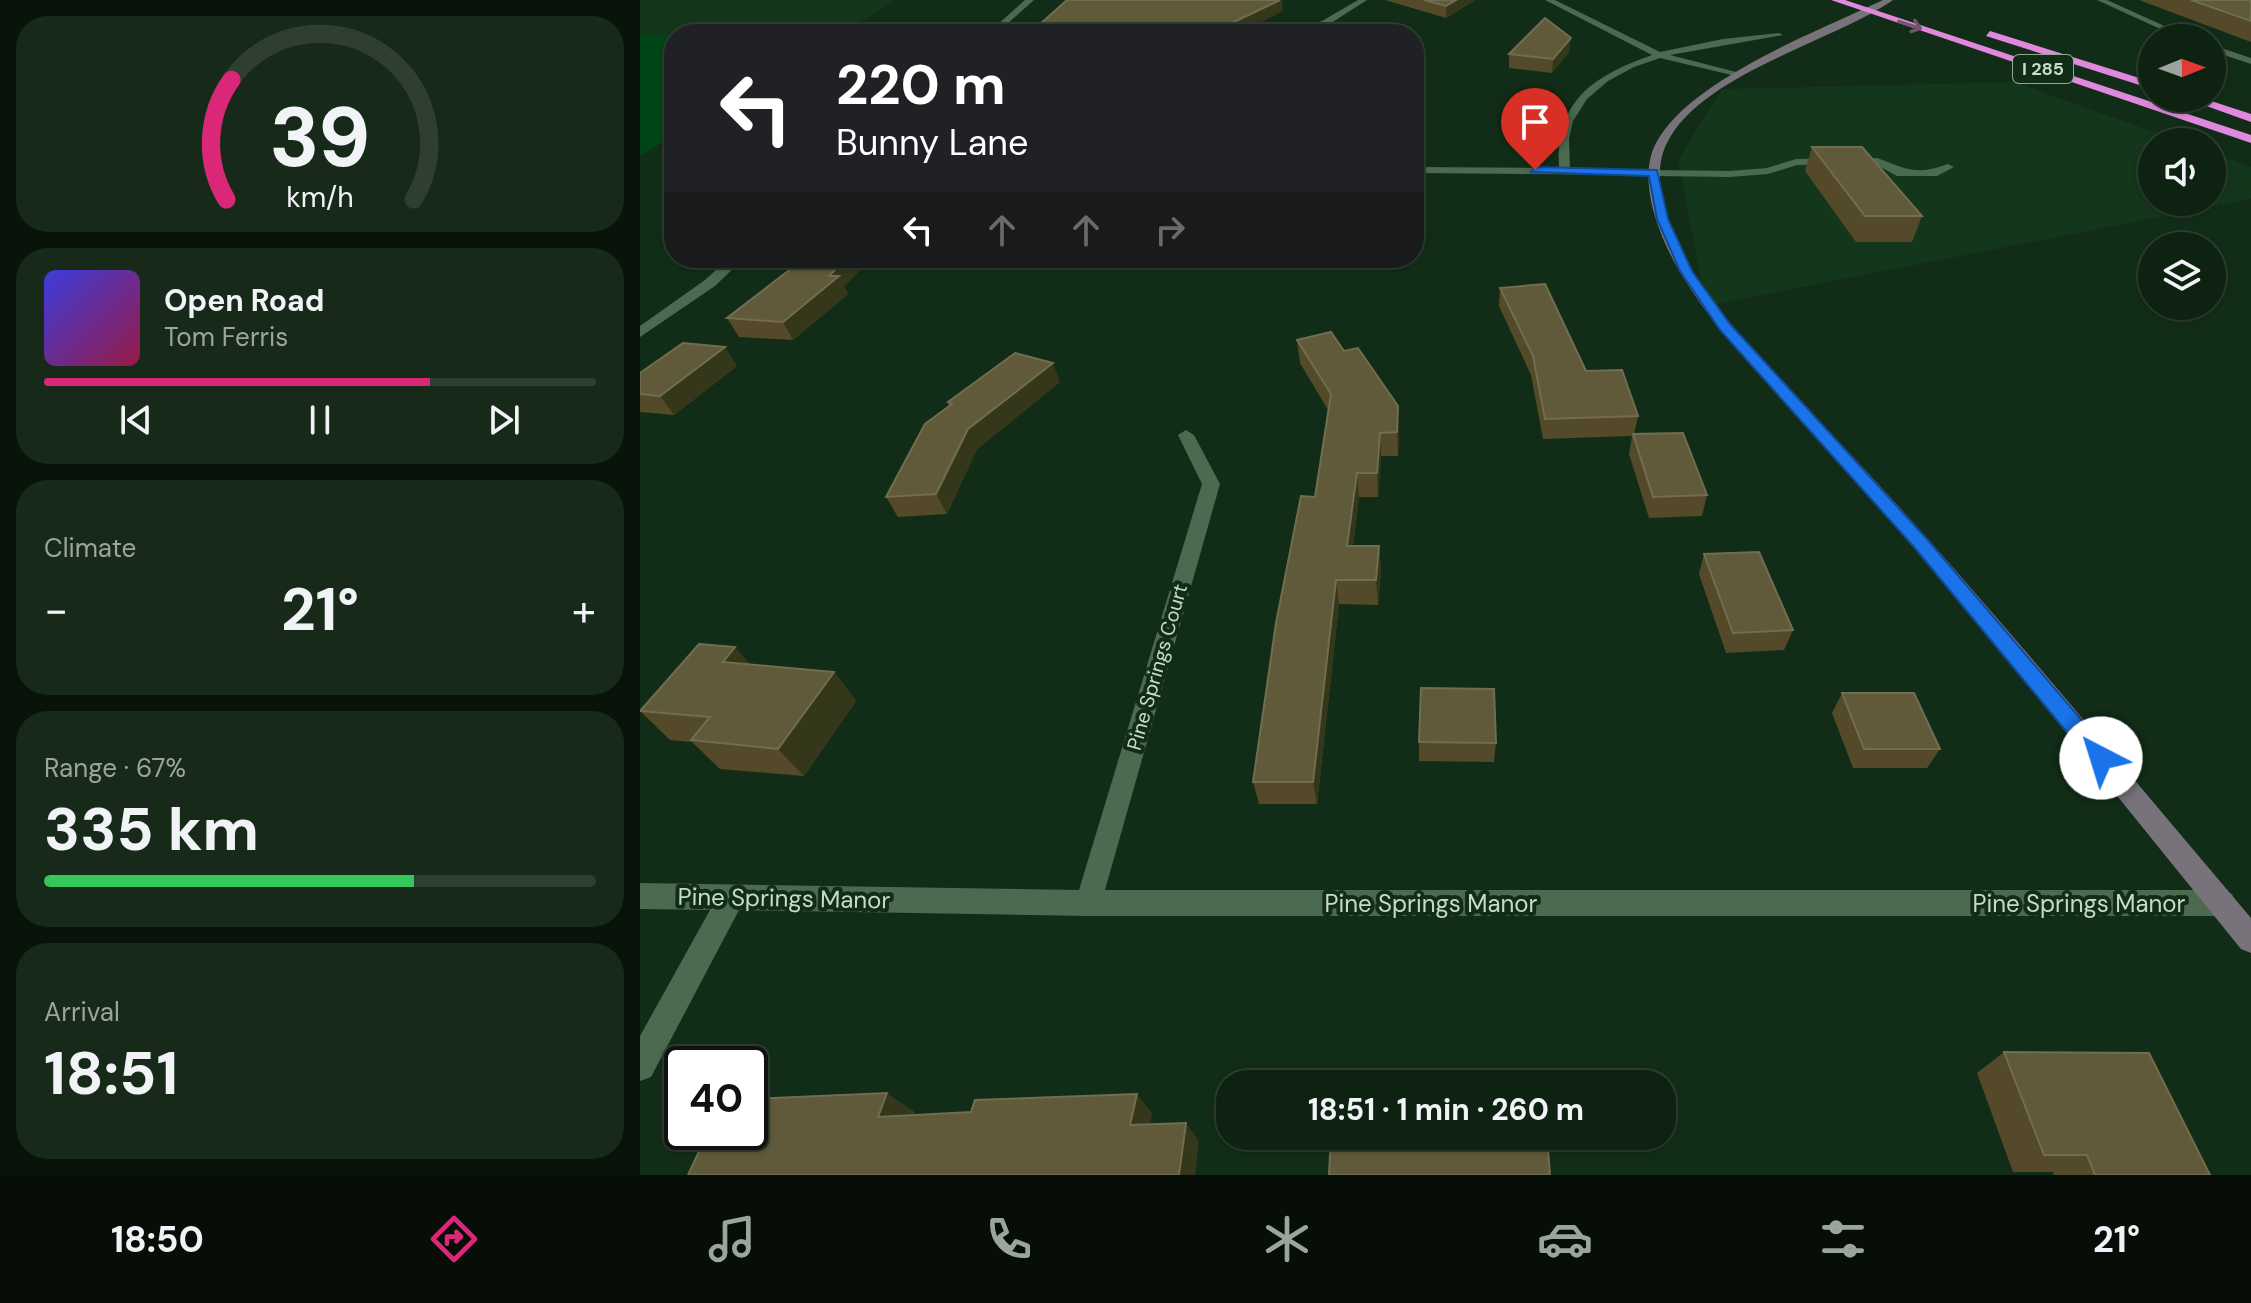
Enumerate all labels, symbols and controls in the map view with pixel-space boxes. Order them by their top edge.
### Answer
one-way arrow [1897,18,1922,33]
north arrow [2138,24,2226,112]
map controls [2138,24,2226,320]
text: 220 m [836,48,1006,121]
road number: I 285 [2013,55,2073,83]
icon: left [704,56,808,160]
text: 39 [269,82,371,191]
pin [1501,88,1569,170]
icon: arrive [1513,100,1557,144]
text: Bunny Lane [836,119,1028,166]
button: sound [2138,128,2226,216]
text: km/h [286,179,354,216]
icon: left [896,208,940,252]
icon: ahead [980,208,1024,252]
icon: ahead [1064,208,1108,252]
icon: right [1148,208,1192,252]
button: layers [2138,232,2226,320]
text: Open Road [164,281,324,320]
text: Tom Ferris [164,320,288,354]
icon: previous [114,398,158,442]
icon: pause [298,398,342,442]
icon: next [482,398,526,442]
text: Climate [44,531,136,565]
text: 21° [281,570,359,649]
text: − [44,581,68,639]
text: + [572,581,596,639]
street label: Pine Springs Court [1121,581,1193,753]
position arrow [2059,716,2143,800]
text: Range · 67% [44,751,186,785]
text: 335 km [44,790,259,869]
street label: Pine Springs Manor [677,881,891,915]
street label: Pine Springs Manor [1325,888,1538,919]
street label: Pine Springs Manor [1973,888,2186,919]
text: Arrival [44,995,120,1029]
text: 18:51 [44,1034,178,1113]
speed limit sign: 40 [664,1046,768,1150]
text: 18:51 · 1 min · 260 m [1308,1090,1584,1129]
icon: directions [426,1211,482,1267]
icon: music [704,1211,760,1267]
icon: phone [981,1211,1037,1267]
icon: climate [1259,1211,1315,1267]
icon: car [1537,1211,1593,1267]
icon: filters [1815,1211,1871,1267]
text: 18:50 [111,1216,204,1263]
text: 21° [2093,1216,2140,1263]

